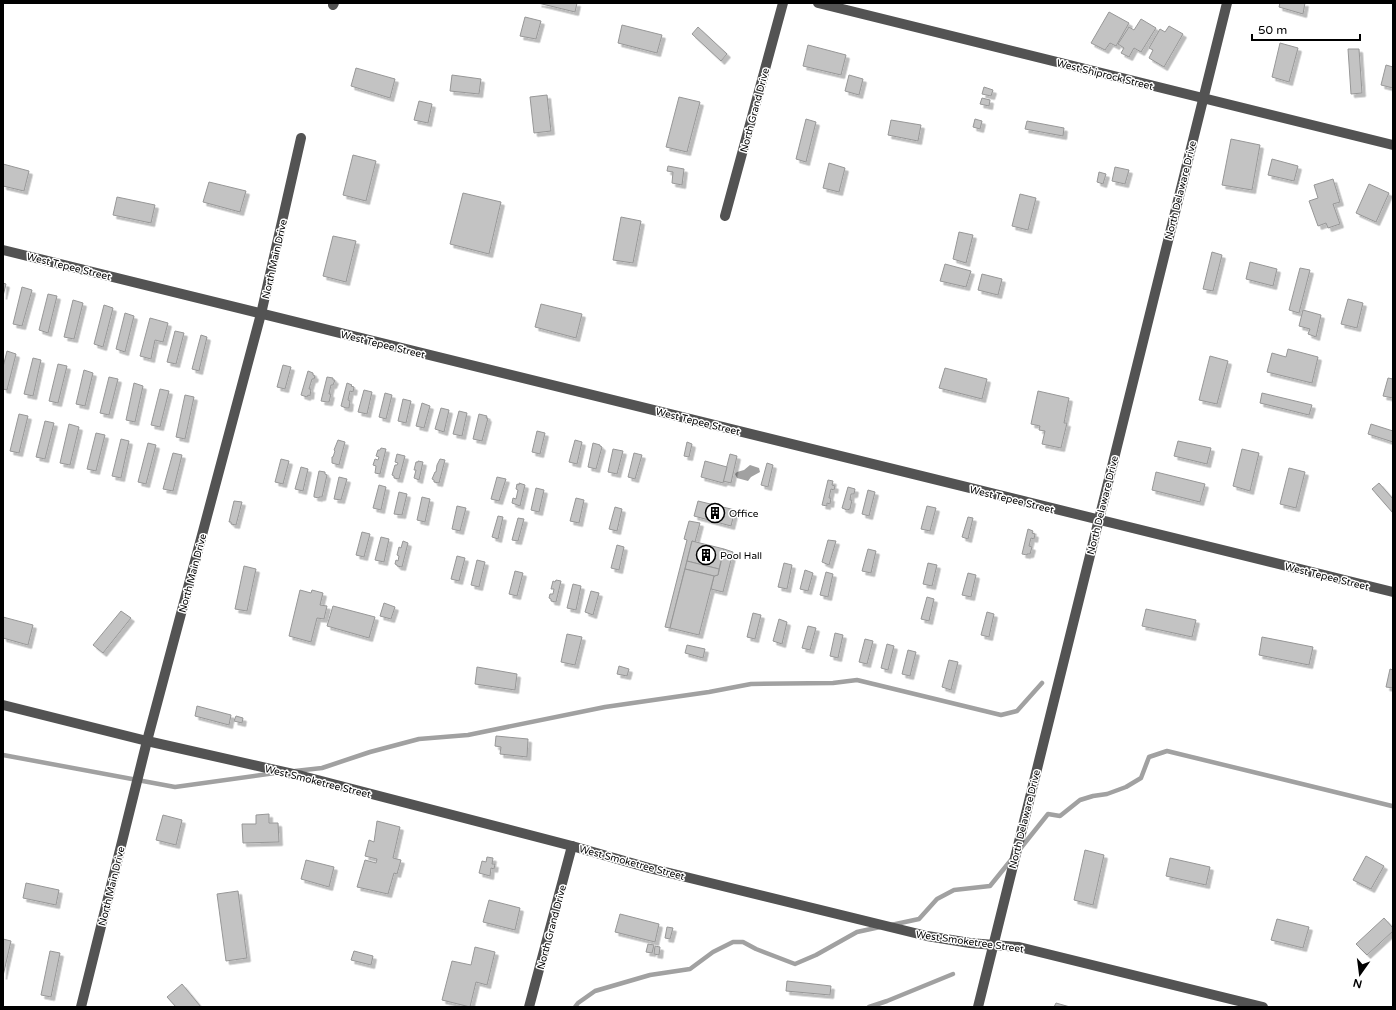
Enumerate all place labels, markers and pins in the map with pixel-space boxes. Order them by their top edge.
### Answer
building icon: Office [704,502,726,524]
place label: Office [729,508,759,520]
building icon: Pool Hall [695,544,717,566]
place label: Pool Hall [720,550,762,562]

